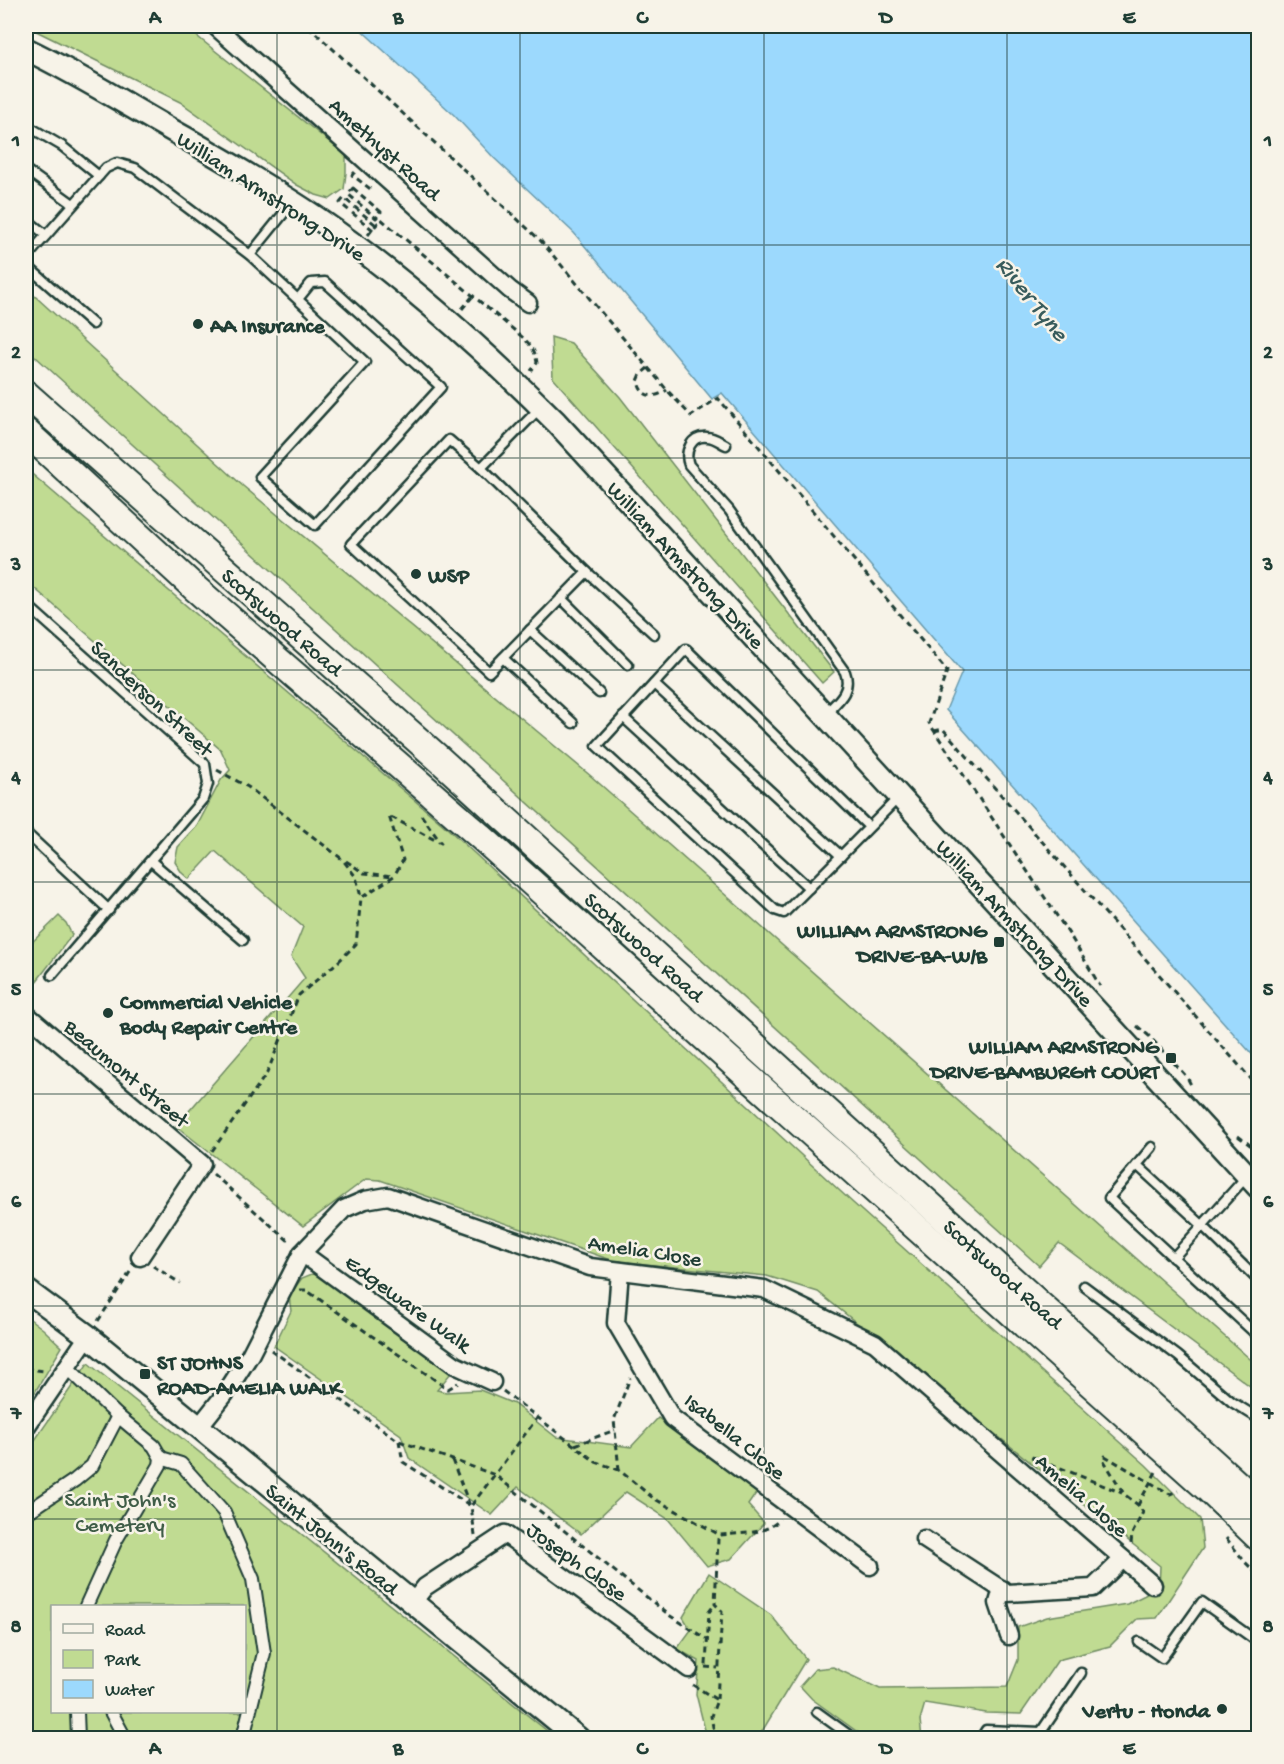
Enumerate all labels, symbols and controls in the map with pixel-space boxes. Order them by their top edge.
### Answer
text: A [148,8,163,31]
text: B [392,8,404,31]
text: C [636,8,650,31]
text: D [877,8,893,31]
text: E [1123,8,1137,31]
street label: Amethyst Road [322,94,446,210]
street label: William Armstrong Drive [171,128,370,269]
text: 1 [11,131,20,154]
text: 1 [1263,131,1272,154]
water label: River Tyne [988,252,1074,349]
place label: AA Insurance [209,315,325,341]
marker: AA Insurance [191,317,205,331]
text: 2 [11,343,21,366]
text: 2 [1263,343,1273,366]
street label: William Armstrong Drive [600,477,769,656]
text: 3 [10,555,21,578]
text: 3 [1262,555,1273,578]
street label: Scotswood Road [214,564,348,685]
place label: WSP [427,565,470,591]
marker: WSP [409,567,423,581]
street label: Sanderson Street [83,636,219,765]
text: 4 [10,768,21,791]
text: 4 [1262,768,1273,791]
street label: William Armstrong Drive [929,835,1098,1014]
street label: Scotswood Road [577,888,709,1011]
place label: WILLIAM ARMSTRONG DRIVE-BA-W/B [796,920,989,971]
marker: WILLIAM ARMSTRONG DRIVE-BA-W/B [992,935,1006,949]
text: 5 [11,980,22,1003]
text: 5 [1263,980,1274,1003]
place label: Commercial Vehicle Body Repair Centre [119,991,298,1042]
marker: Commercial Vehicle Body Repair Centre [101,1006,115,1020]
street label: Beaumont Street [57,1014,195,1136]
place label: WILLIAM ARMSTRONG DRIVE-BAMBURGH COURT [929,1036,1161,1087]
marker: WILLIAM ARMSTRONG DRIVE-BAMBURGH COURT [1164,1051,1178,1065]
text: 6 [11,1192,22,1215]
text: 6 [1263,1192,1274,1215]
street label: Scotswood Road [936,1215,1068,1338]
street label: Amelia Close [586,1231,704,1275]
street label: Edgeware Walk [338,1251,477,1361]
place label: ST JOHNS ROAD-AMELIA WALK [156,1352,344,1403]
marker: ST JOHNS ROAD-AMELIA WALK [138,1367,152,1381]
street label: Isabella Close [677,1389,790,1487]
text: 7 [10,1404,23,1427]
text: 7 [1262,1404,1275,1427]
street label: Amelia Close [1029,1450,1133,1545]
street label: Saint John's Road [259,1479,404,1604]
park label: Saint John's Cemetery [65,1489,176,1540]
street label: Joseph Close [520,1518,632,1609]
legend [51,1605,246,1713]
text: 8 [11,1617,22,1640]
text: 8 [1263,1617,1274,1640]
text: Road [105,1621,146,1642]
text: Park [104,1651,141,1672]
text: Water [105,1681,155,1702]
place label: Vertu - Honda [1081,1700,1212,1726]
marker: Vertu - Honda [1215,1702,1229,1716]
text: A [148,1739,163,1762]
text: B [392,1739,404,1762]
text: C [636,1739,650,1762]
text: D [877,1739,893,1762]
text: E [1123,1739,1137,1762]

